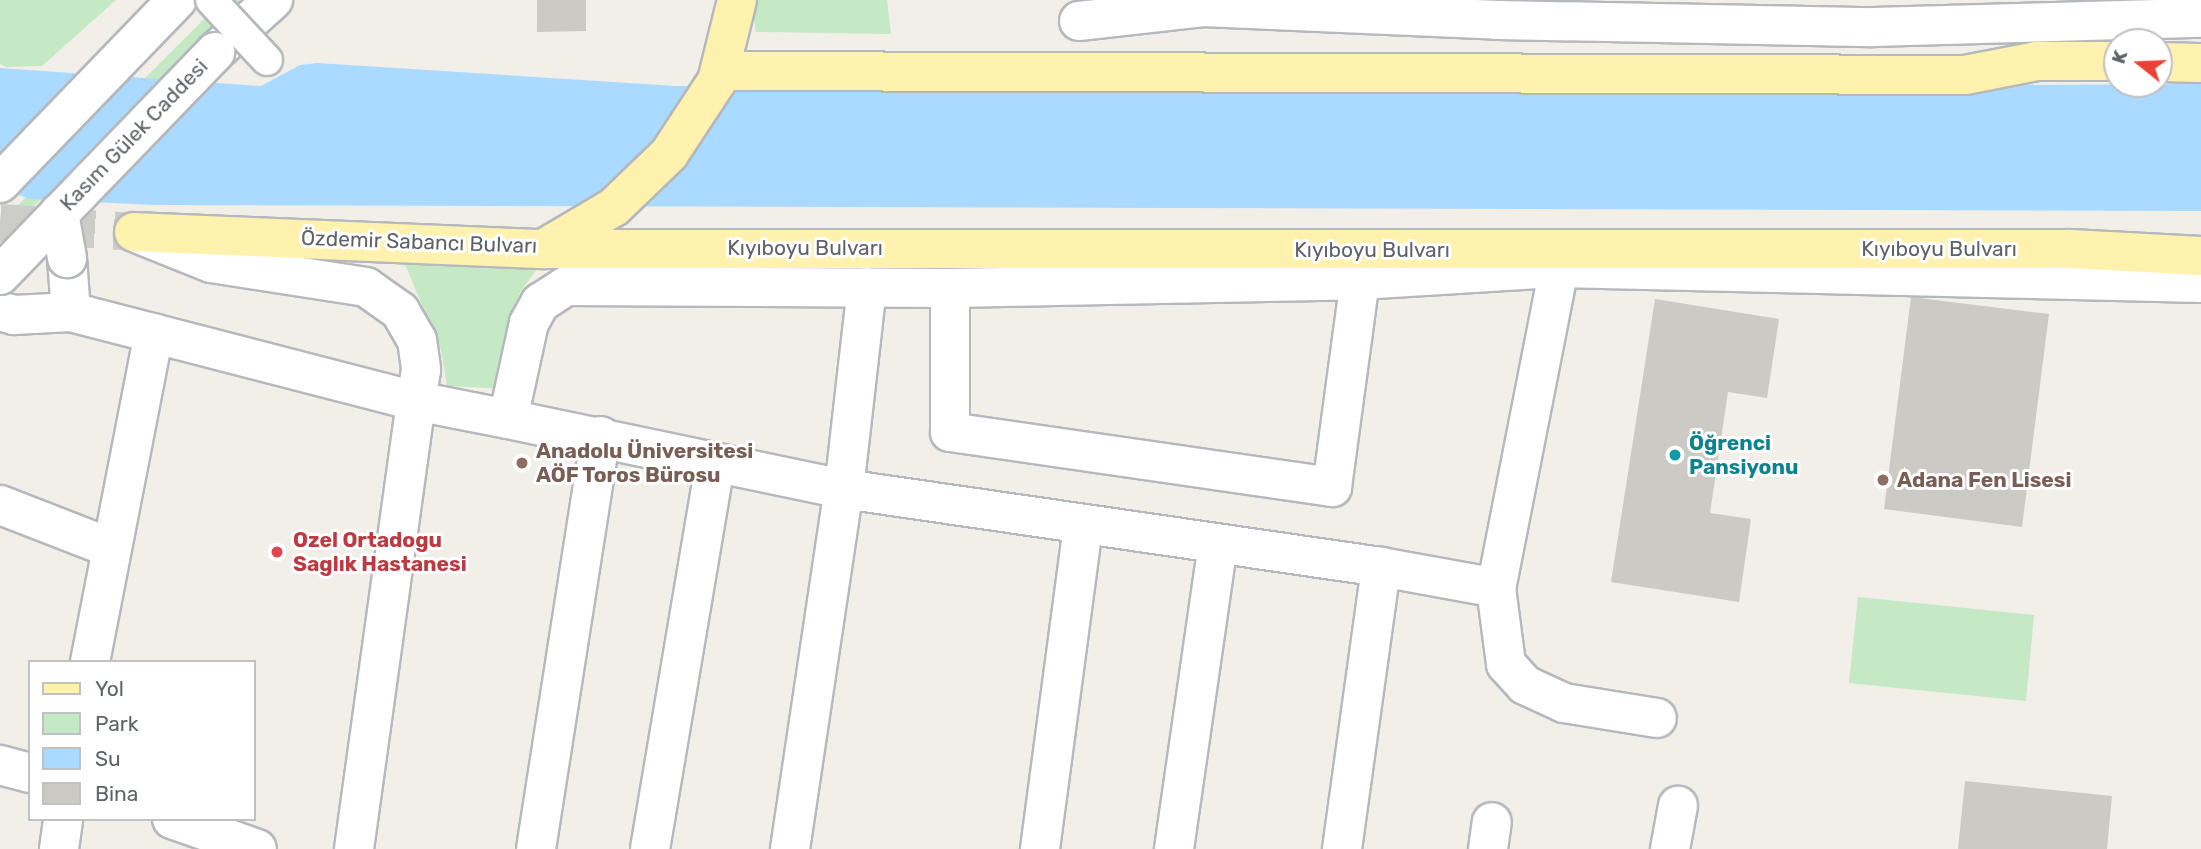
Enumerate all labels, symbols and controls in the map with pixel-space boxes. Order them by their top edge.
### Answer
north arrow [2103,28,2173,98]
text: K [2107,47,2132,67]
street label: Kasım Gülek Caddesi [55,54,213,216]
street label: Özdemir Sabancı Bulvarı [300,225,538,259]
street label: Kıyıboyu Bulvarı [727,235,883,261]
street label: Kıyıboyu Bulvarı [1861,236,2017,262]
street label: Kıyıboyu Bulvarı [1294,237,1450,263]
place label: Öğrenci Pansiyonu [1689,430,1798,480]
place label: Anadolu Üniversitesi AÖF Toros Bürosu [536,438,753,488]
marker: Öğrenci Pansiyonu [1667,447,1683,463]
marker: Anadolu Üniversitesi AÖF Toros Bürosu [514,455,530,471]
place label: Adana Fen Lisesi [1897,467,2071,493]
marker: Adana Fen Lisesi [1875,472,1891,488]
place label: Ozel Ortadogu Saglık Hastanesi [293,527,467,577]
marker: Ozel Ortadogu Saglık Hastanesi [267,542,287,562]
legend [28,660,256,821]
text: Yol [95,676,124,701]
text: Park [95,711,139,736]
text: Su [95,746,121,771]
text: Bina [95,781,138,806]

